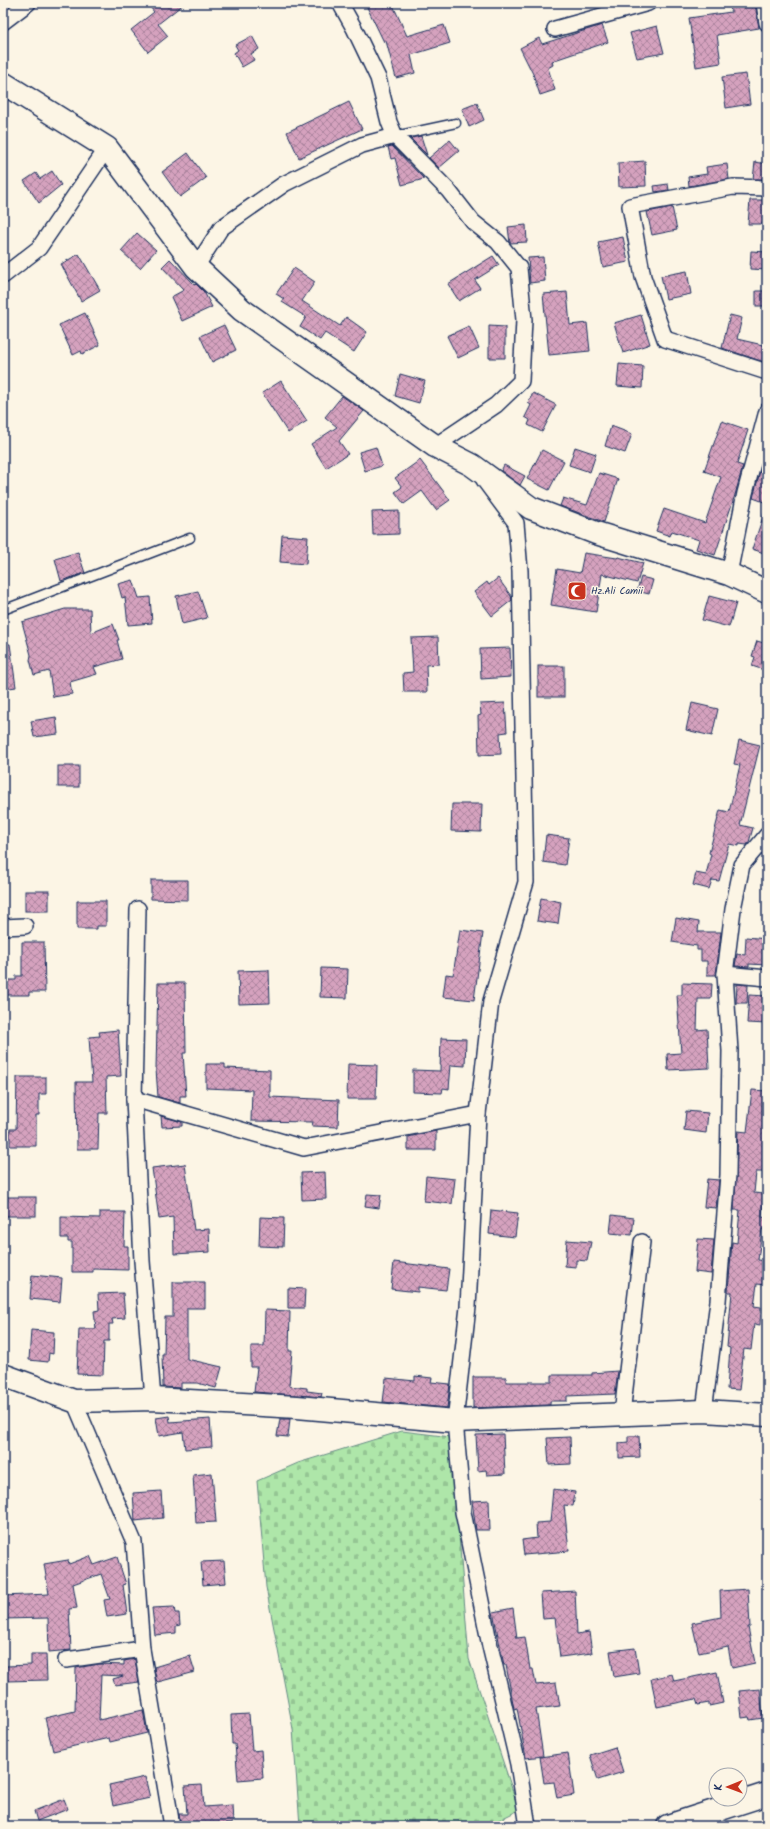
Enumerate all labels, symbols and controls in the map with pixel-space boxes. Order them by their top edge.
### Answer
mosque icon: Hz.Ali Camii [566,580,588,602]
place label: Hz.Ali Camii [591,583,643,599]
north arrow [708,1767,748,1807]
text: K [710,1783,728,1791]

